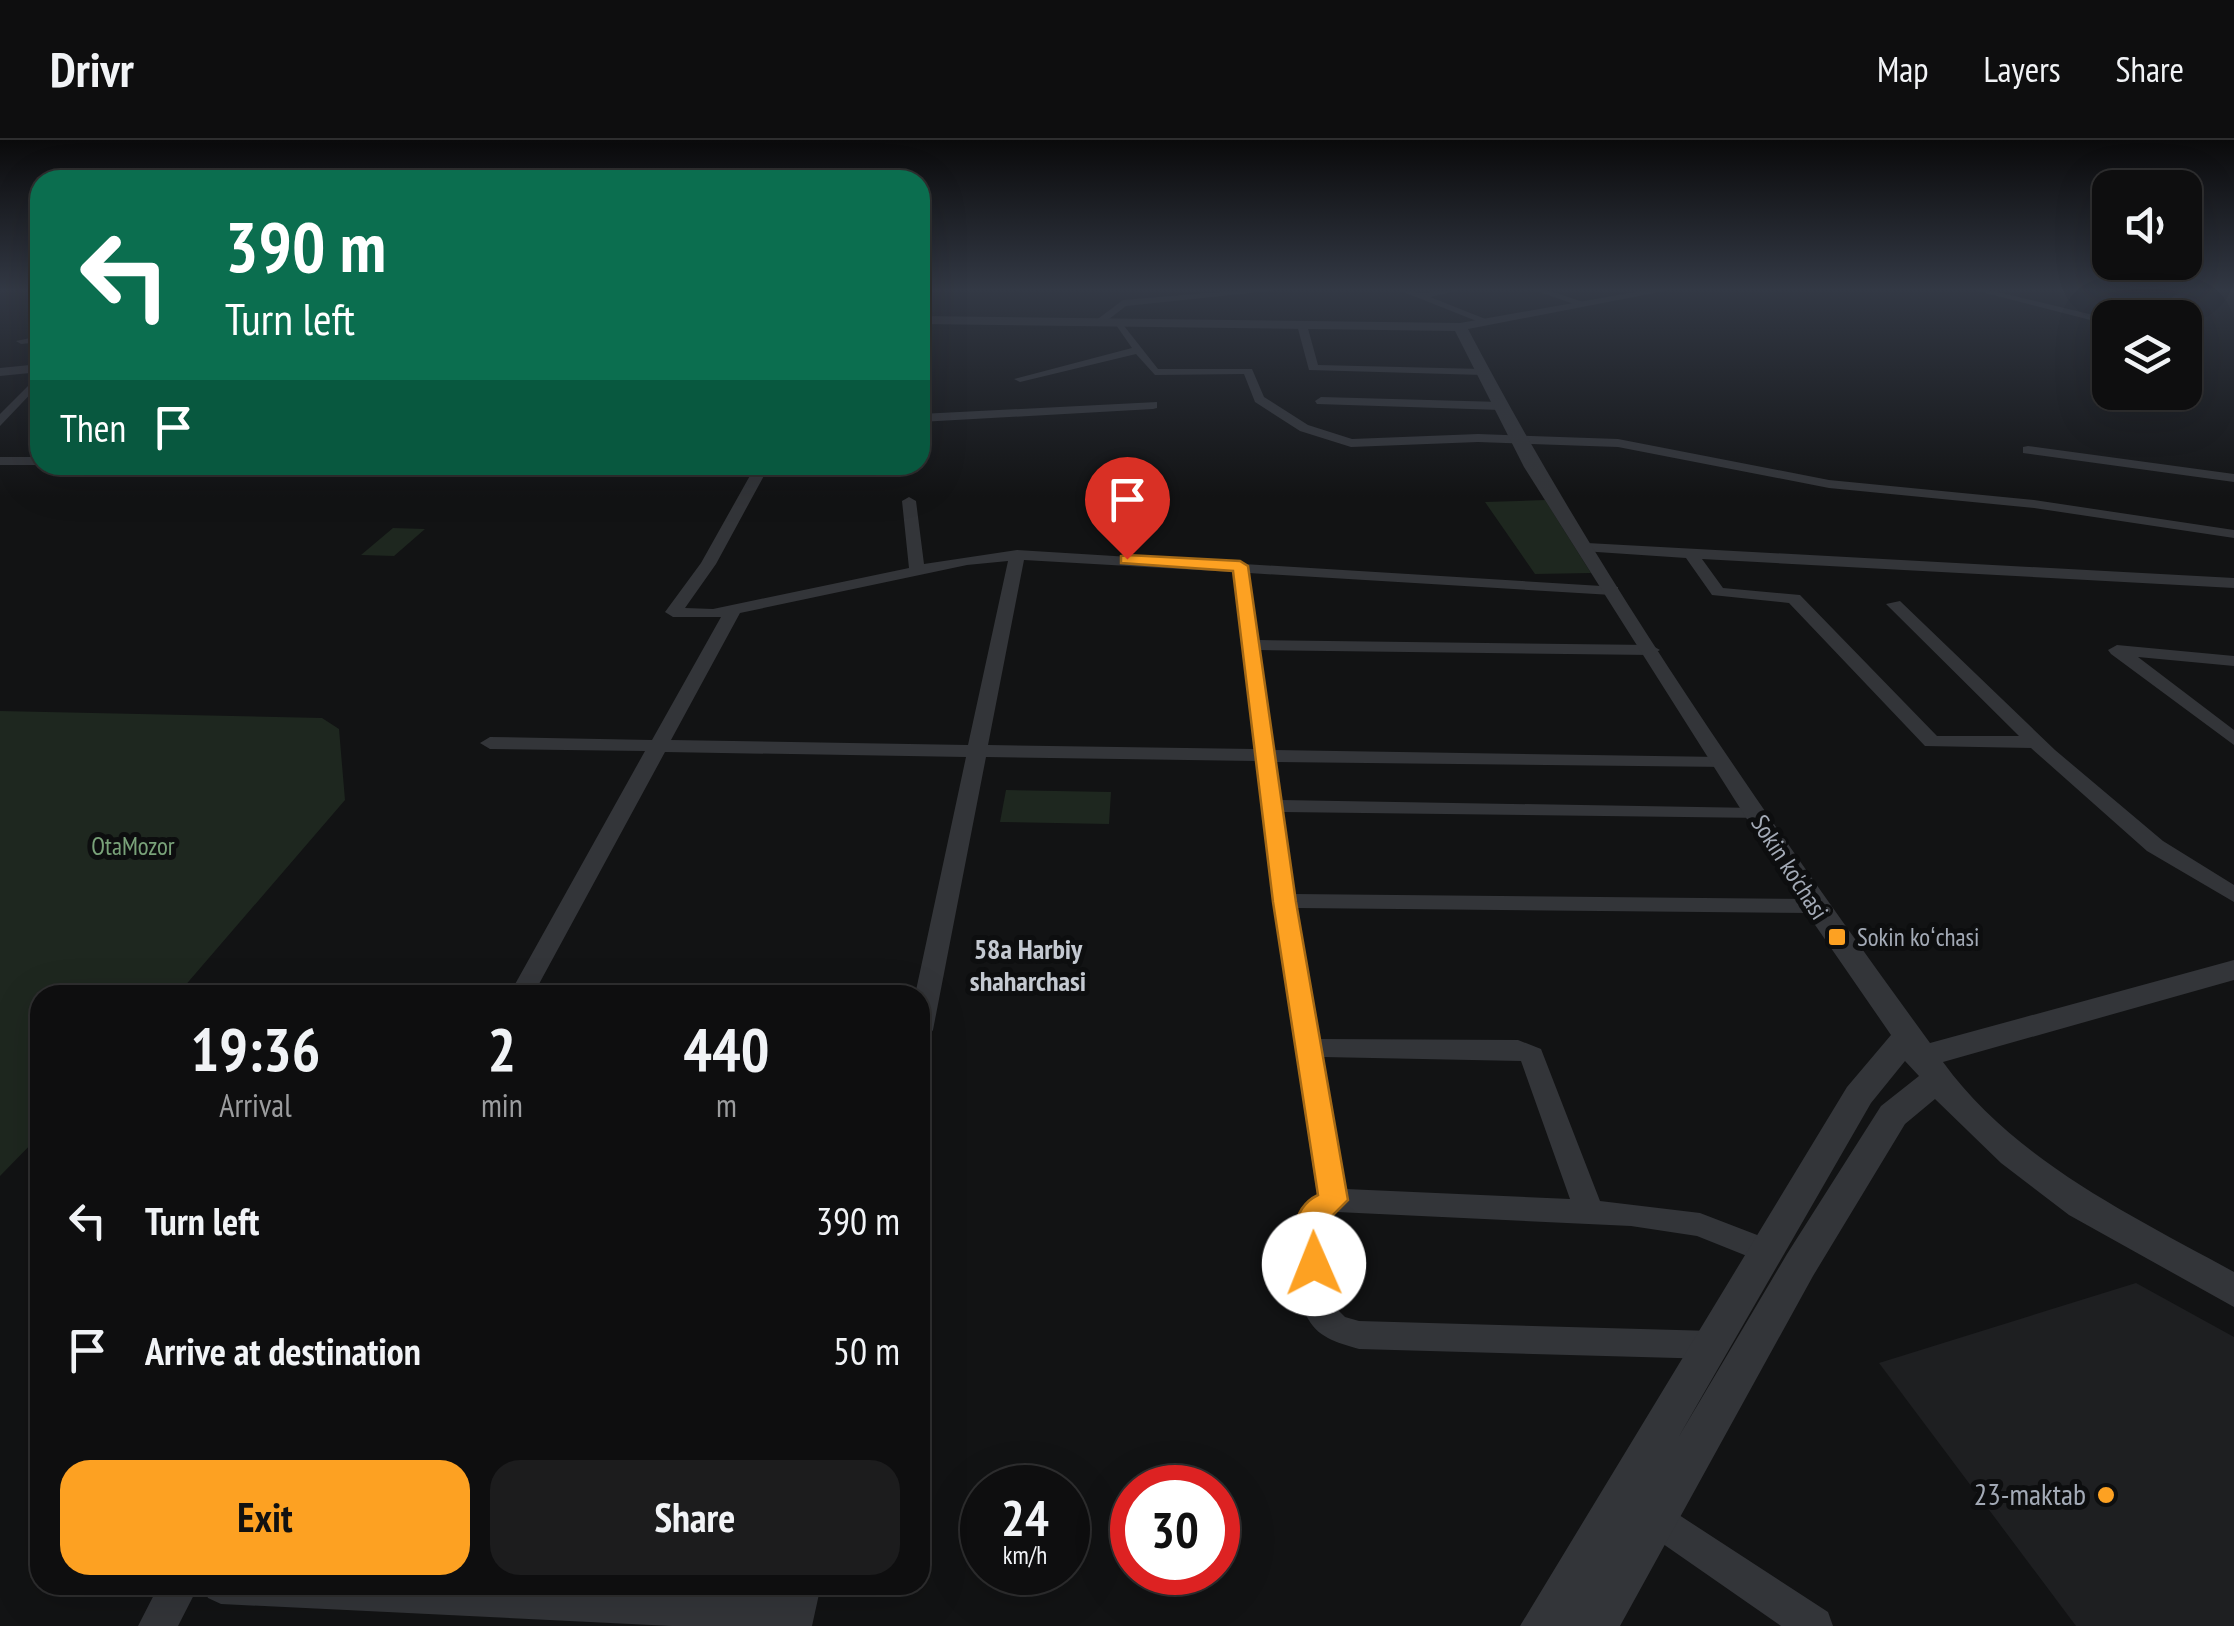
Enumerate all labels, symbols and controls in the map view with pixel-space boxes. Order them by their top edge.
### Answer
text: Drivr [50,38,134,100]
text: Map [1877,46,1928,92]
text: Layers [1983,46,2061,92]
text: Share [2116,46,2184,92]
map controls [2092,170,2202,410]
button: sound [2092,170,2202,280]
text: 390 m [225,201,386,291]
icon: left [60,210,190,340]
text: Turn left [225,289,355,347]
button: layers [2092,300,2202,410]
icon: arrive [146,400,201,455]
text: Then [60,403,126,452]
pin [1085,457,1170,560]
icon: arrive [1100,472,1155,527]
street label: Sokin ko'chasi [1744,809,1836,925]
park label: OtaMozor [91,830,175,862]
place label: Sokin koʻchasi [1857,921,1979,953]
marker: Sokin koʻchasi [1826,926,1848,948]
district label: 58a Harbiy shaharchasi [970,930,1086,999]
text: 19:36 [191,1010,320,1088]
text: 2 [488,1010,516,1088]
text: 440 [683,1010,769,1088]
text: Arrival [219,1084,292,1126]
text: min [481,1084,523,1126]
text: m [716,1084,737,1126]
icon: left [60,1193,115,1248]
text: Turn left [145,1196,259,1245]
text: 390 m [816,1196,900,1245]
position arrow [1262,1212,1366,1316]
icon: arrive [60,1323,115,1378]
text: Arrive at destination [145,1326,421,1375]
text: 50 m [833,1326,900,1375]
button: Exit [60,1460,470,1575]
button: Share [490,1460,900,1575]
speed limit sign: 30 [1110,1465,1240,1595]
place label: 23-maktab [1974,1474,2086,1513]
marker: 23-maktab [2095,1484,2117,1506]
text: 24 [1001,1485,1049,1550]
text: km/h [1003,1539,1047,1571]

